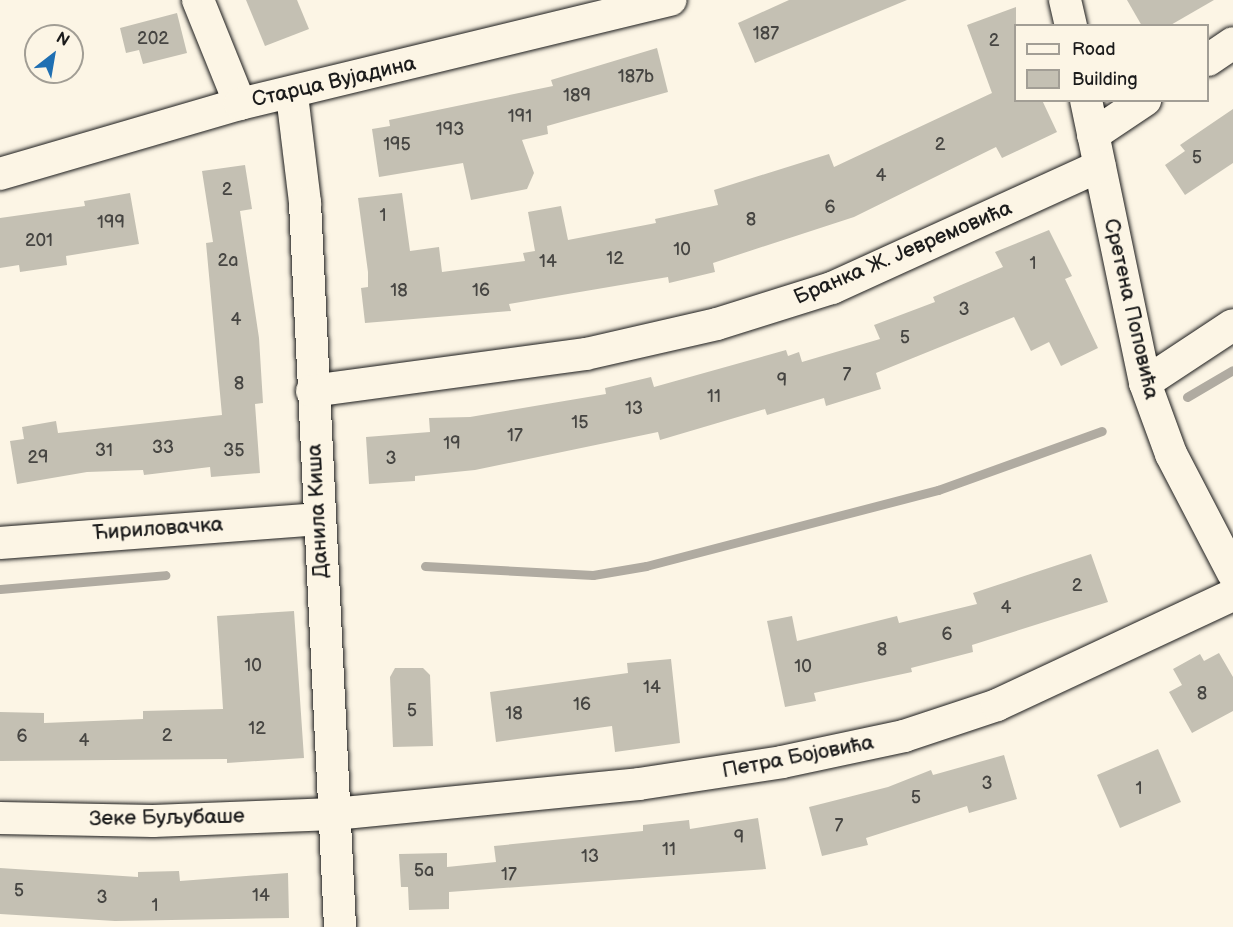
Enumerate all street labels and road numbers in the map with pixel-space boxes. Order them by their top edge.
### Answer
street label: Старца Вујадина [250,51,418,113]
street label: Бранка Ж. Јевремовића [790,196,1016,310]
street label: Сретена Поповића [1098,216,1164,402]
street label: Данила Киша [302,443,334,579]
street label: Ћириловачка [92,512,224,546]
street label: Петра Бојовића [720,730,876,784]
street label: Зеке Буљубаше [89,804,245,832]

